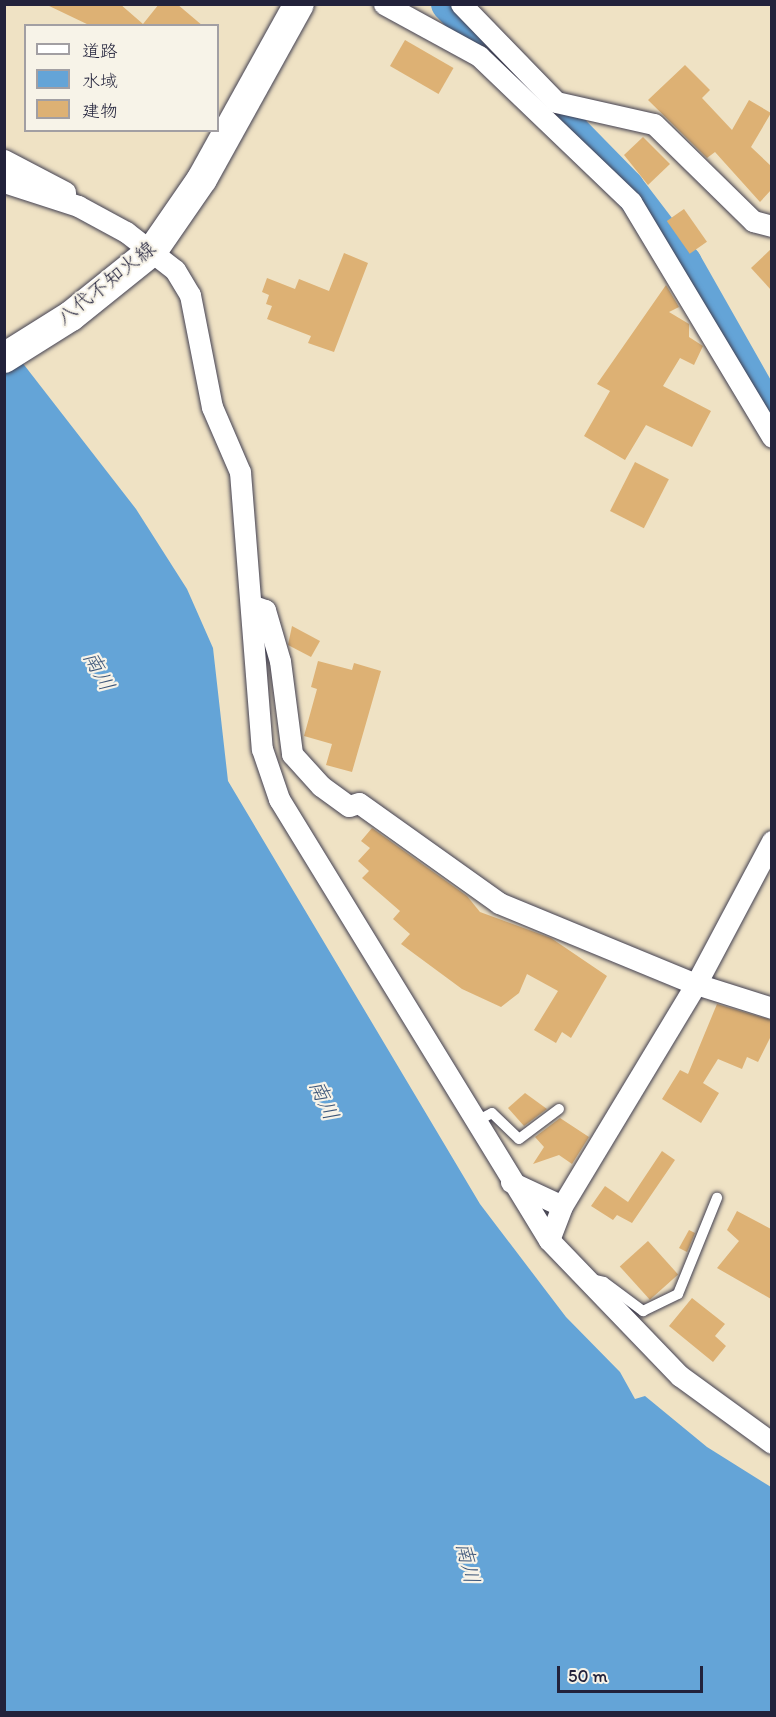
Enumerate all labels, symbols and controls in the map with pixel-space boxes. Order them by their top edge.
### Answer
legend [24,24,219,132]
text: 道路 [82,40,118,62]
text: 水域 [82,70,118,92]
text: 建物 [82,100,118,122]
street label: 八代不知火線 [52,236,160,330]
water label: 南川 [78,647,120,695]
water label: 南川 [304,1076,344,1124]
water label: 南川 [451,1540,485,1586]
scale bar [560,1654,706,1692]
text: 50 m [568,1665,608,1687]

